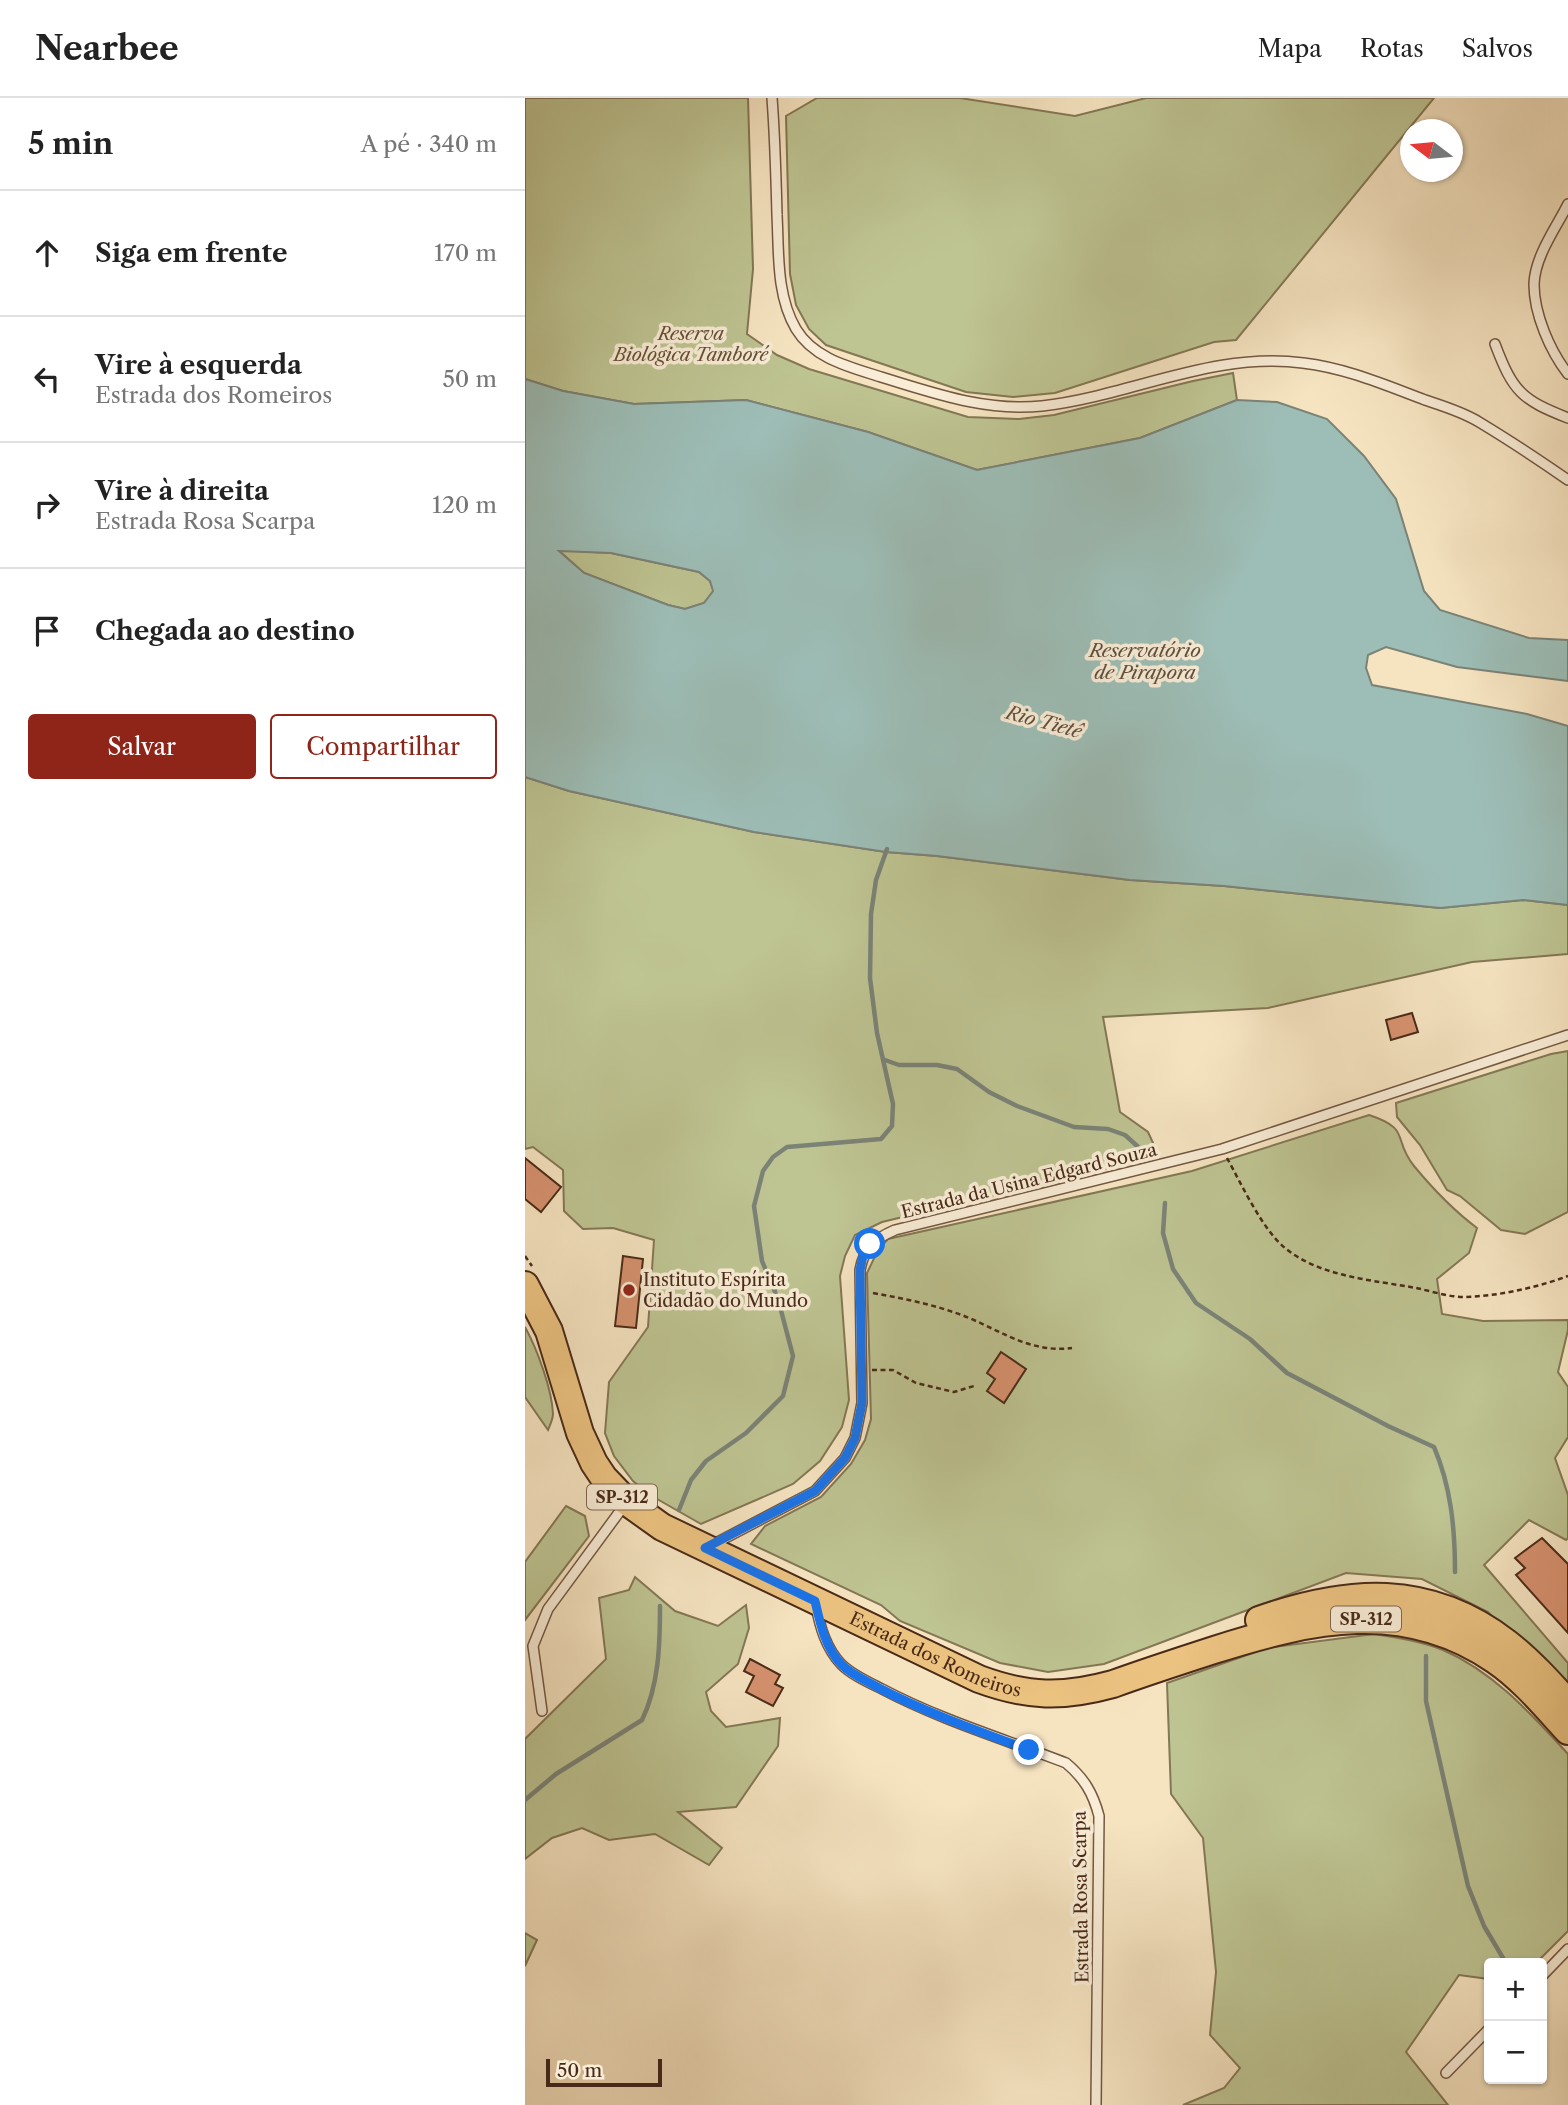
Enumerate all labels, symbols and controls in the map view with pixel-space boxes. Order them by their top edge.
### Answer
text: Nearbee [35,28,179,69]
text: Mapa [1258,34,1322,63]
text: Rotas [1360,34,1424,63]
text: Salvos [1462,34,1533,63]
north arrow [1400,119,1463,182]
text: 5 min [28,125,113,162]
text: A pé · 340 m [361,130,497,158]
icon: ahead [28,234,66,272]
text: Siga em frente [95,237,288,269]
text: 170 m [434,239,497,267]
park label: Reserva Biológica Tamboré [612,323,770,366]
text: Vire à esquerda [95,349,302,381]
icon: left [28,360,66,398]
text: 50 m [442,365,497,393]
text: Estrada dos Romeiros [95,381,332,409]
text: Vire à direita [95,475,269,507]
icon: right [28,486,66,524]
text: 120 m [432,491,497,519]
text: Estrada Rosa Scarpa [95,507,315,535]
icon: arrive [28,612,66,650]
text: Chegada ao destino [95,615,355,647]
water label: Reservatório de Pirapora [1087,639,1201,684]
water label: Rio Tietê [1002,700,1086,744]
button: Salvar [28,714,256,779]
button: Compartilhar [270,714,497,779]
street label: Estrada da Usina Edgard Souza [899,1138,1160,1223]
route start [854,1228,885,1259]
place label: Instituto Espírita Cidadão do Mundo [643,1269,808,1312]
marker: Instituto Espírita Cidadão do Mundo [621,1282,637,1298]
road number: SP-312 [587,1484,657,1510]
road number: SP-312 [1331,1606,1401,1632]
street label: Estrada dos Romeiros [846,1608,1023,1702]
route end [1013,1734,1044,1765]
street label: Estrada Rosa Scarpa [1068,1810,1094,1983]
map controls [1484,1958,1547,2084]
button: + [1484,1958,1547,2021]
button: − [1484,2021,1547,2084]
scale bar [546,2056,661,2088]
text: 50 m [557,2059,602,2082]

